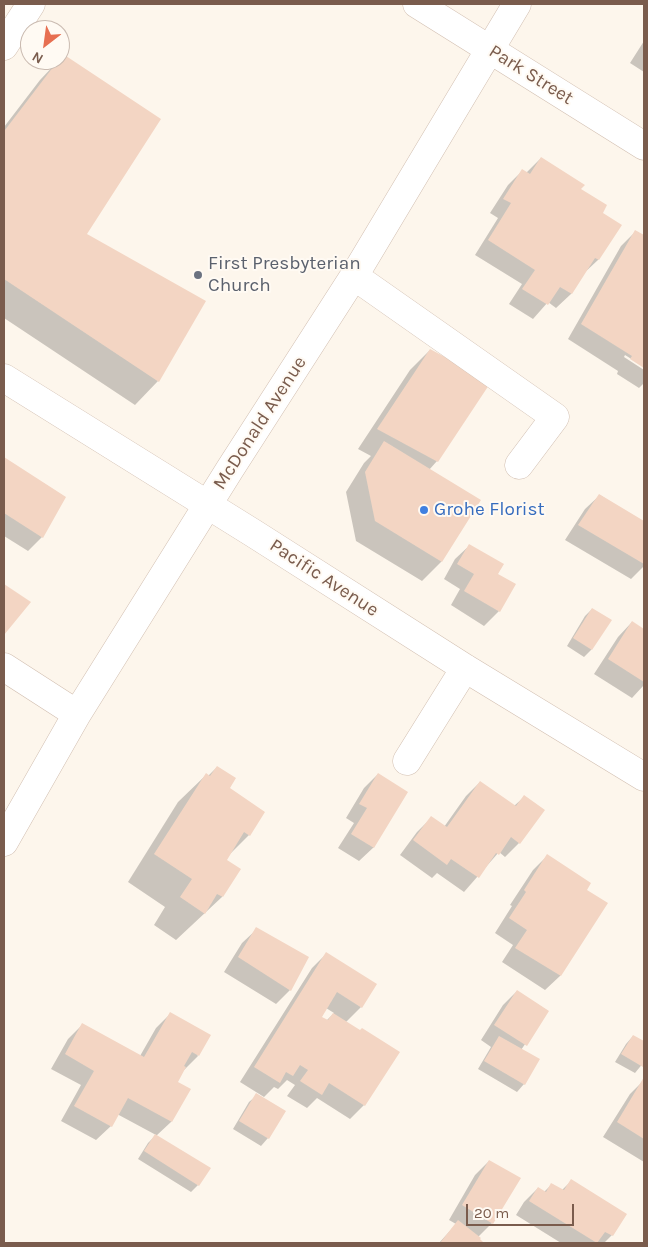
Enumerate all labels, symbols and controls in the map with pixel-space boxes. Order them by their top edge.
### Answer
north arrow [20,20,70,70]
street label: Park Street [485,40,577,110]
text: N [29,48,46,67]
place label: First Presbyterian Church [208,253,361,297]
marker: First Presbyterian Church [192,269,204,281]
street label: McDonald Avenue [208,352,312,494]
place label: Grohe Florist [434,499,545,521]
marker: Grohe Florist [418,504,430,516]
street label: Pacific Avenue [265,534,383,622]
scale bar [468,1194,576,1226]
text: 20 m [474,1204,509,1222]

